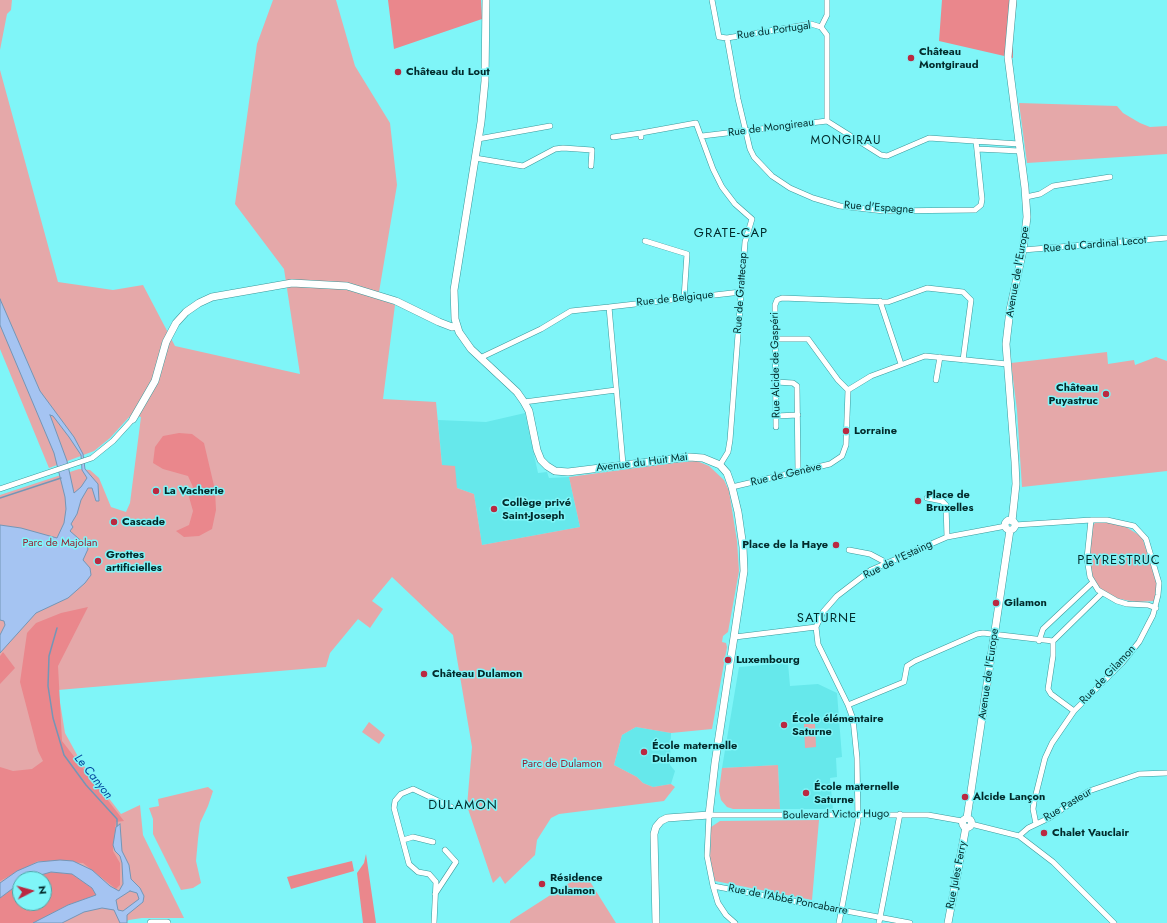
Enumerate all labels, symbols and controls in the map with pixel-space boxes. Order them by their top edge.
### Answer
street label: Rue du Portugal [736,19,812,43]
place label: Château Montgiraud [919,45,978,71]
marker: Château Montgiraud [906,53,916,63]
place label: Château du Lout [406,65,490,79]
marker: Château du Lout [393,67,403,77]
street label: Rue de Mongireau [727,116,815,140]
district label: MONGIRAU [811,134,881,148]
street label: Rue d'Espagne [844,199,914,217]
district label: GRATE-CAP [694,226,768,242]
street label: Avenue de l'Europe [1004,226,1032,318]
street label: Rue du Cardinal Lecot [1043,234,1147,256]
street label: Rue de Grattecap [732,252,750,334]
street label: Rue de Belgique [636,288,714,310]
street label: Rue Alcide de Gaspéri [768,312,784,418]
place label: Château Puyastruc [1049,381,1098,407]
marker: Château Puyastruc [1101,389,1111,399]
place label: Lorraine [854,424,897,438]
marker: Lorraine [841,426,851,436]
street label: Avenue du Huit Mai [595,451,689,475]
street label: Rue de Genève [749,460,823,490]
place label: La Vacherie [164,484,224,498]
marker: La Vacherie [151,486,161,496]
place label: Place de Bruxelles [926,488,973,514]
place label: Collège privé Saint-Joseph [502,496,571,522]
marker: Place de Bruxelles [913,496,923,506]
marker: Collège privé Saint-Joseph [489,504,499,514]
place label: Cascade [122,515,165,529]
marker: Cascade [109,517,119,527]
park label: Parc de Majolan [23,536,97,550]
place label: Place de la Haye [742,538,828,552]
street label: Rue de l'Estaing [861,538,935,582]
marker: Place de la Haye [831,540,841,550]
place label: Grottes artificielles [106,548,162,574]
district label: PEYRESTRUC [1077,553,1161,569]
marker: Grottes artificielles [93,556,103,566]
place label: Gilamon [1004,596,1047,610]
marker: Gilamon [991,598,1001,608]
district label: SATURNE [797,611,857,627]
street label: Avenue de l'Europe [976,628,1002,720]
street label: Rue de Gilamon [1077,643,1139,707]
place label: Luxembourg [736,653,800,667]
marker: Luxembourg [723,655,733,665]
place label: Château Dulamon [432,667,522,681]
marker: Château Dulamon [419,669,429,679]
place label: École élémentaire Saturne [792,712,883,738]
marker: École élémentaire Saturne [779,720,789,730]
place label: École maternelle Dulamon [652,739,737,765]
marker: École maternelle Dulamon [639,747,649,757]
water label: Le Canyon [71,752,115,802]
park label: Parc de Dulamon [522,757,602,771]
place label: École maternelle Saturne [814,780,899,806]
street label: Rue Pasteur [1041,785,1095,825]
marker: École maternelle Saturne [801,788,811,798]
place label: Alcide Lançon [973,790,1045,804]
marker: Alcide Lançon [960,792,970,802]
district label: DULAMON [428,798,498,814]
street label: Boulevard Victor Hugo [783,807,889,823]
place label: Chalet Vauclair [1052,826,1129,840]
marker: Chalet Vauclair [1039,828,1049,838]
street label: Rue Jules Ferry [944,840,970,910]
north arrow [12,871,52,911]
place label: Résidence Dulamon [550,871,603,897]
marker: Résidence Dulamon [537,879,547,889]
street label: Rue de l'Abbé Poncabarre [727,882,849,918]
text: N [35,885,51,895]

